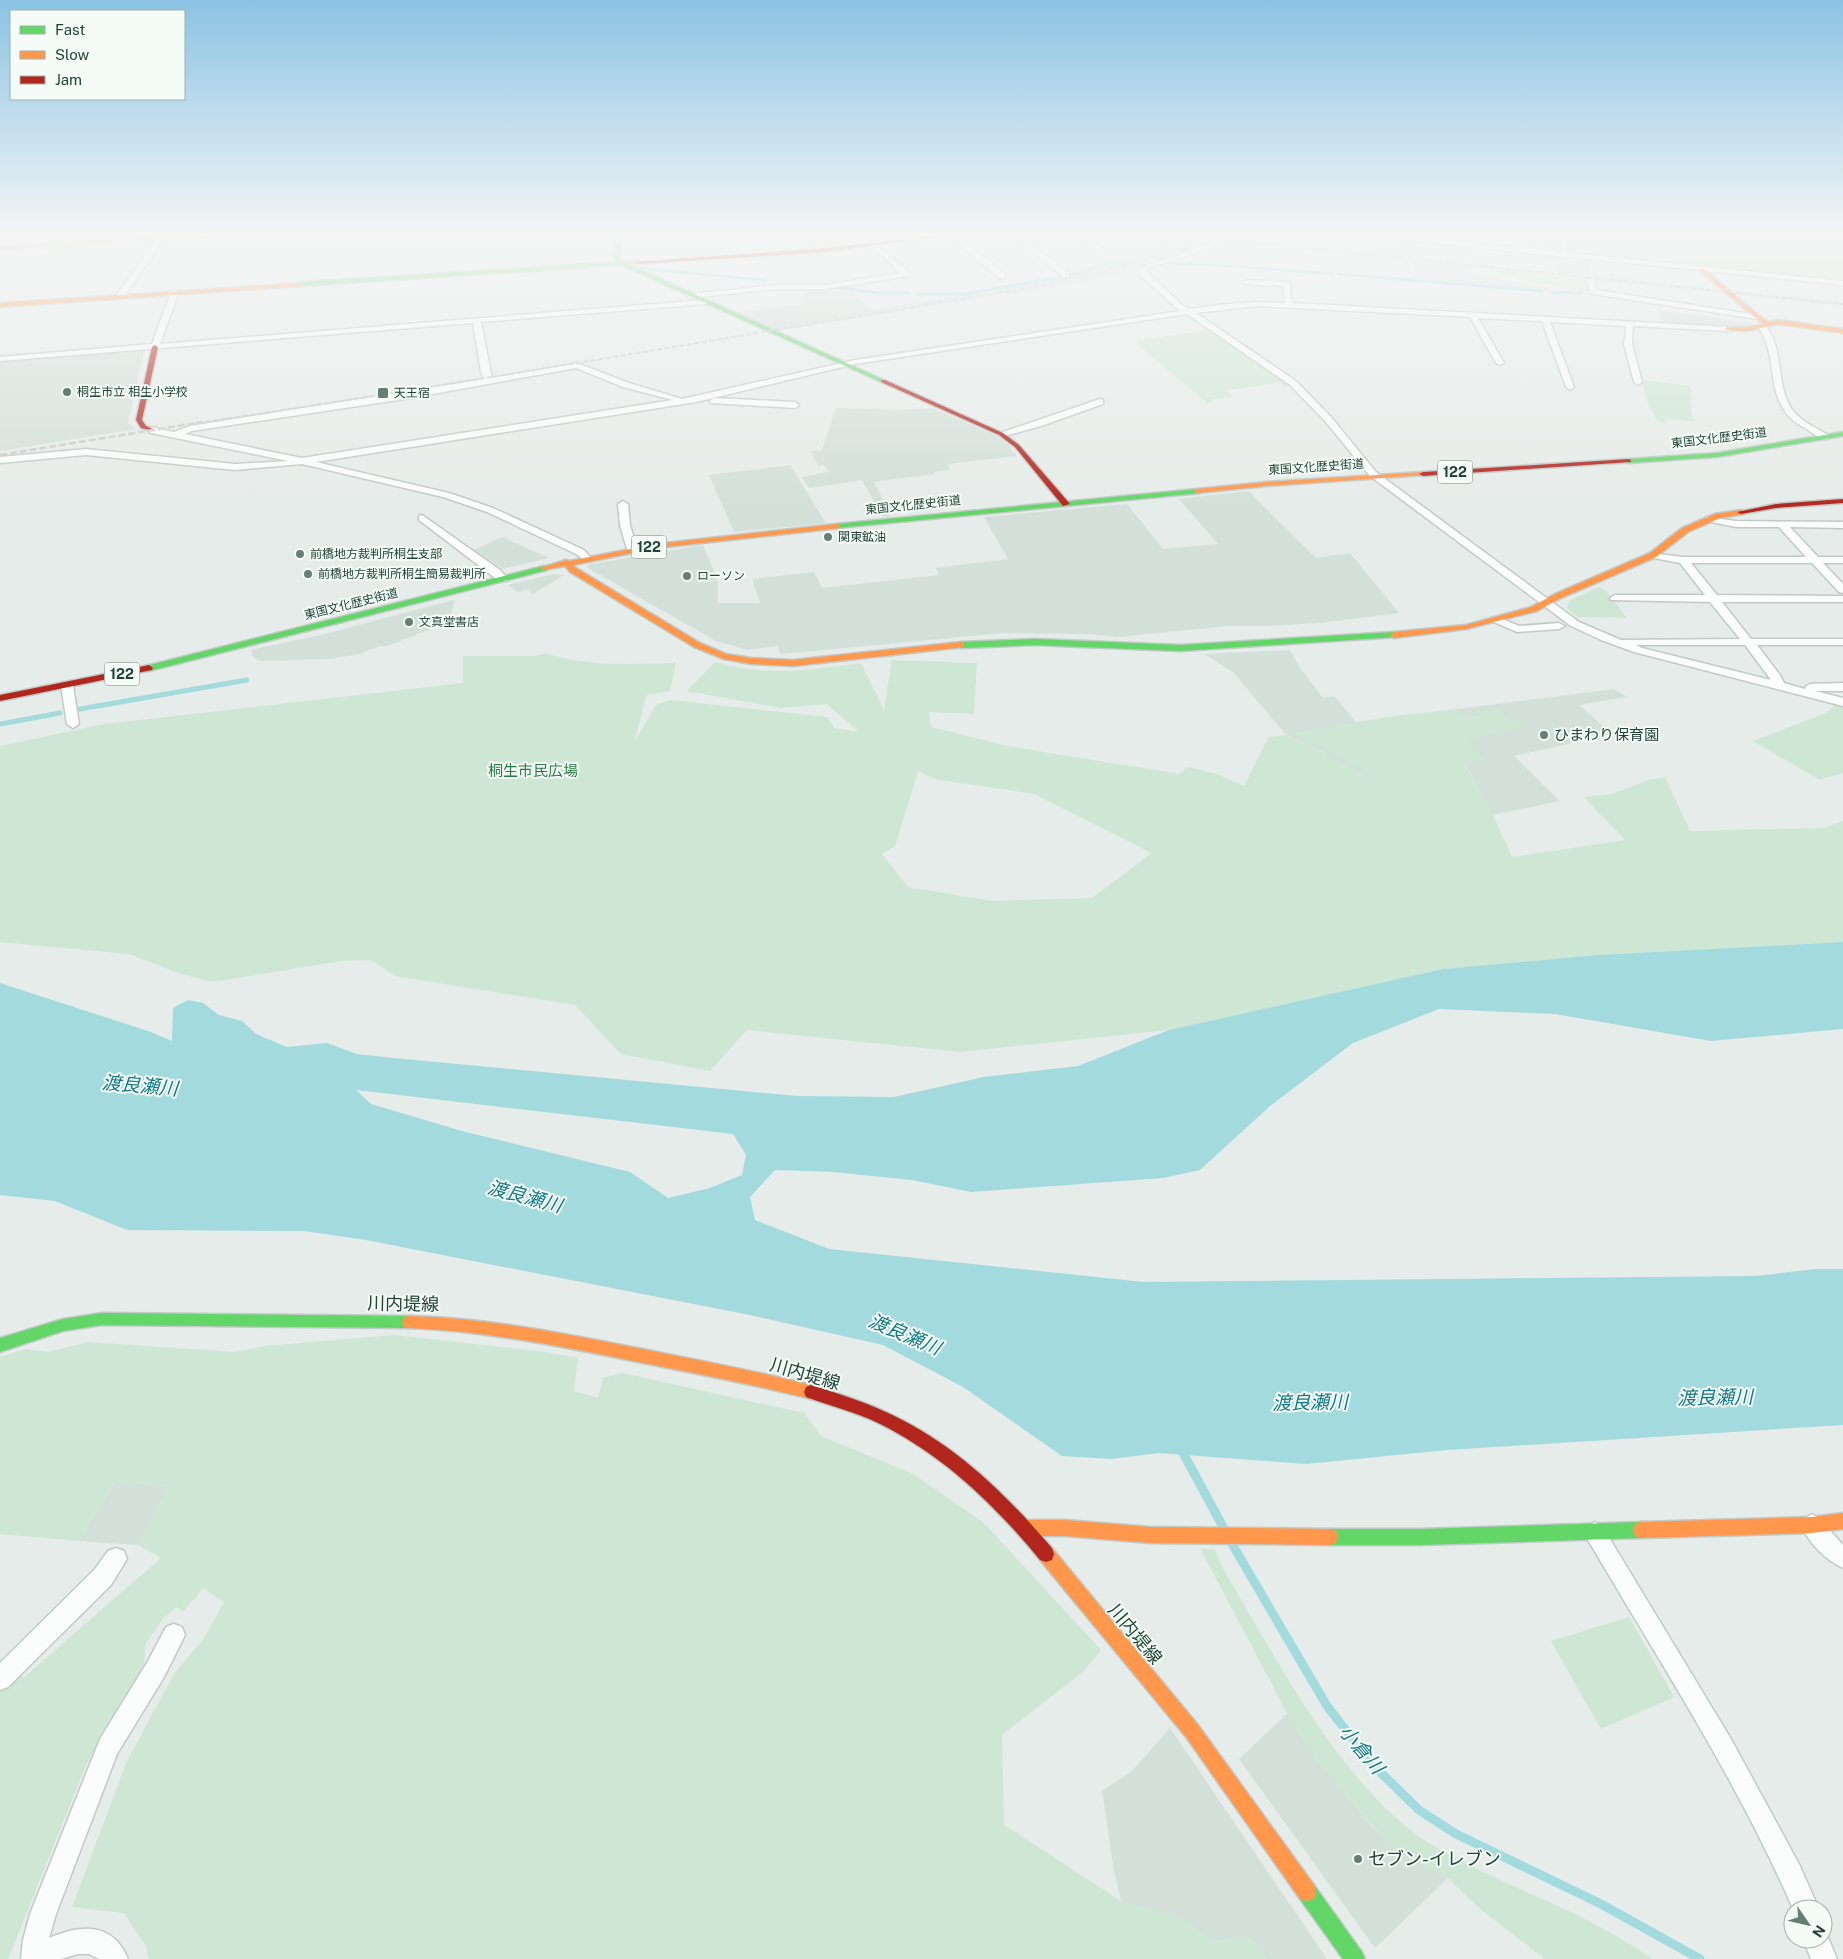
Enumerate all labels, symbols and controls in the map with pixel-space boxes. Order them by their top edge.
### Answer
legend [10,10,185,100]
text: Fast [55,21,85,38]
text: Slow [55,46,90,63]
text: Jam [55,71,82,88]
place label: 桐生市立 相生小学校 [77,385,188,399]
marker: 桐生市立 相生小学校 [61,386,73,398]
marker: 天王宿 [376,386,390,400]
place label: 天王宿 [394,386,430,400]
street label: 東国文化歴史街道 [1670,425,1768,451]
street label: 東国文化歴史街道 [1268,457,1364,477]
road number: 122 [1438,461,1472,484]
street label: 東国文化歴史街道 [865,493,961,517]
place label: 関東鉱油 [838,530,886,544]
marker: 関東鉱油 [822,531,834,543]
road number: 122 [632,536,666,558]
place label: 前橋地方裁判所桐生支部 [310,547,442,561]
marker: 前橋地方裁判所桐生支部 [294,548,306,560]
place label: 前橋地方裁判所桐生簡易裁判所 [318,567,486,581]
marker: 前橋地方裁判所桐生簡易裁判所 [302,568,314,580]
place label: ローソン [697,569,745,583]
marker: ローソン [681,570,693,582]
street label: 東国文化歴史街道 [303,586,399,622]
place label: 文真堂書店 [419,615,479,629]
marker: 文真堂書店 [403,616,415,628]
road number: 122 [104,662,140,686]
place label: ひまわり保育園 [1554,726,1659,743]
marker: ひまわり保育園 [1538,729,1550,741]
park label: 桐生市民広場 [488,762,578,779]
water label: 渡良瀬川 [101,1071,181,1099]
water label: 渡良瀬川 [485,1176,566,1217]
street label: 川内堤線 [367,1292,439,1315]
water label: 渡良瀬川 [866,1309,946,1360]
street label: 川内堤線 [768,1354,843,1394]
water label: 渡良瀬川 [1677,1385,1755,1409]
water label: 渡良瀬川 [1272,1390,1350,1414]
street label: 川内堤線 [1104,1599,1167,1668]
water label: 小倉川 [1335,1720,1390,1779]
place label: セブン-イレブン [1368,1848,1501,1869]
marker: セブン-イレブン [1352,1853,1364,1865]
north arrow [1783,1899,1833,1949]
text: N [1809,1922,1828,1940]

